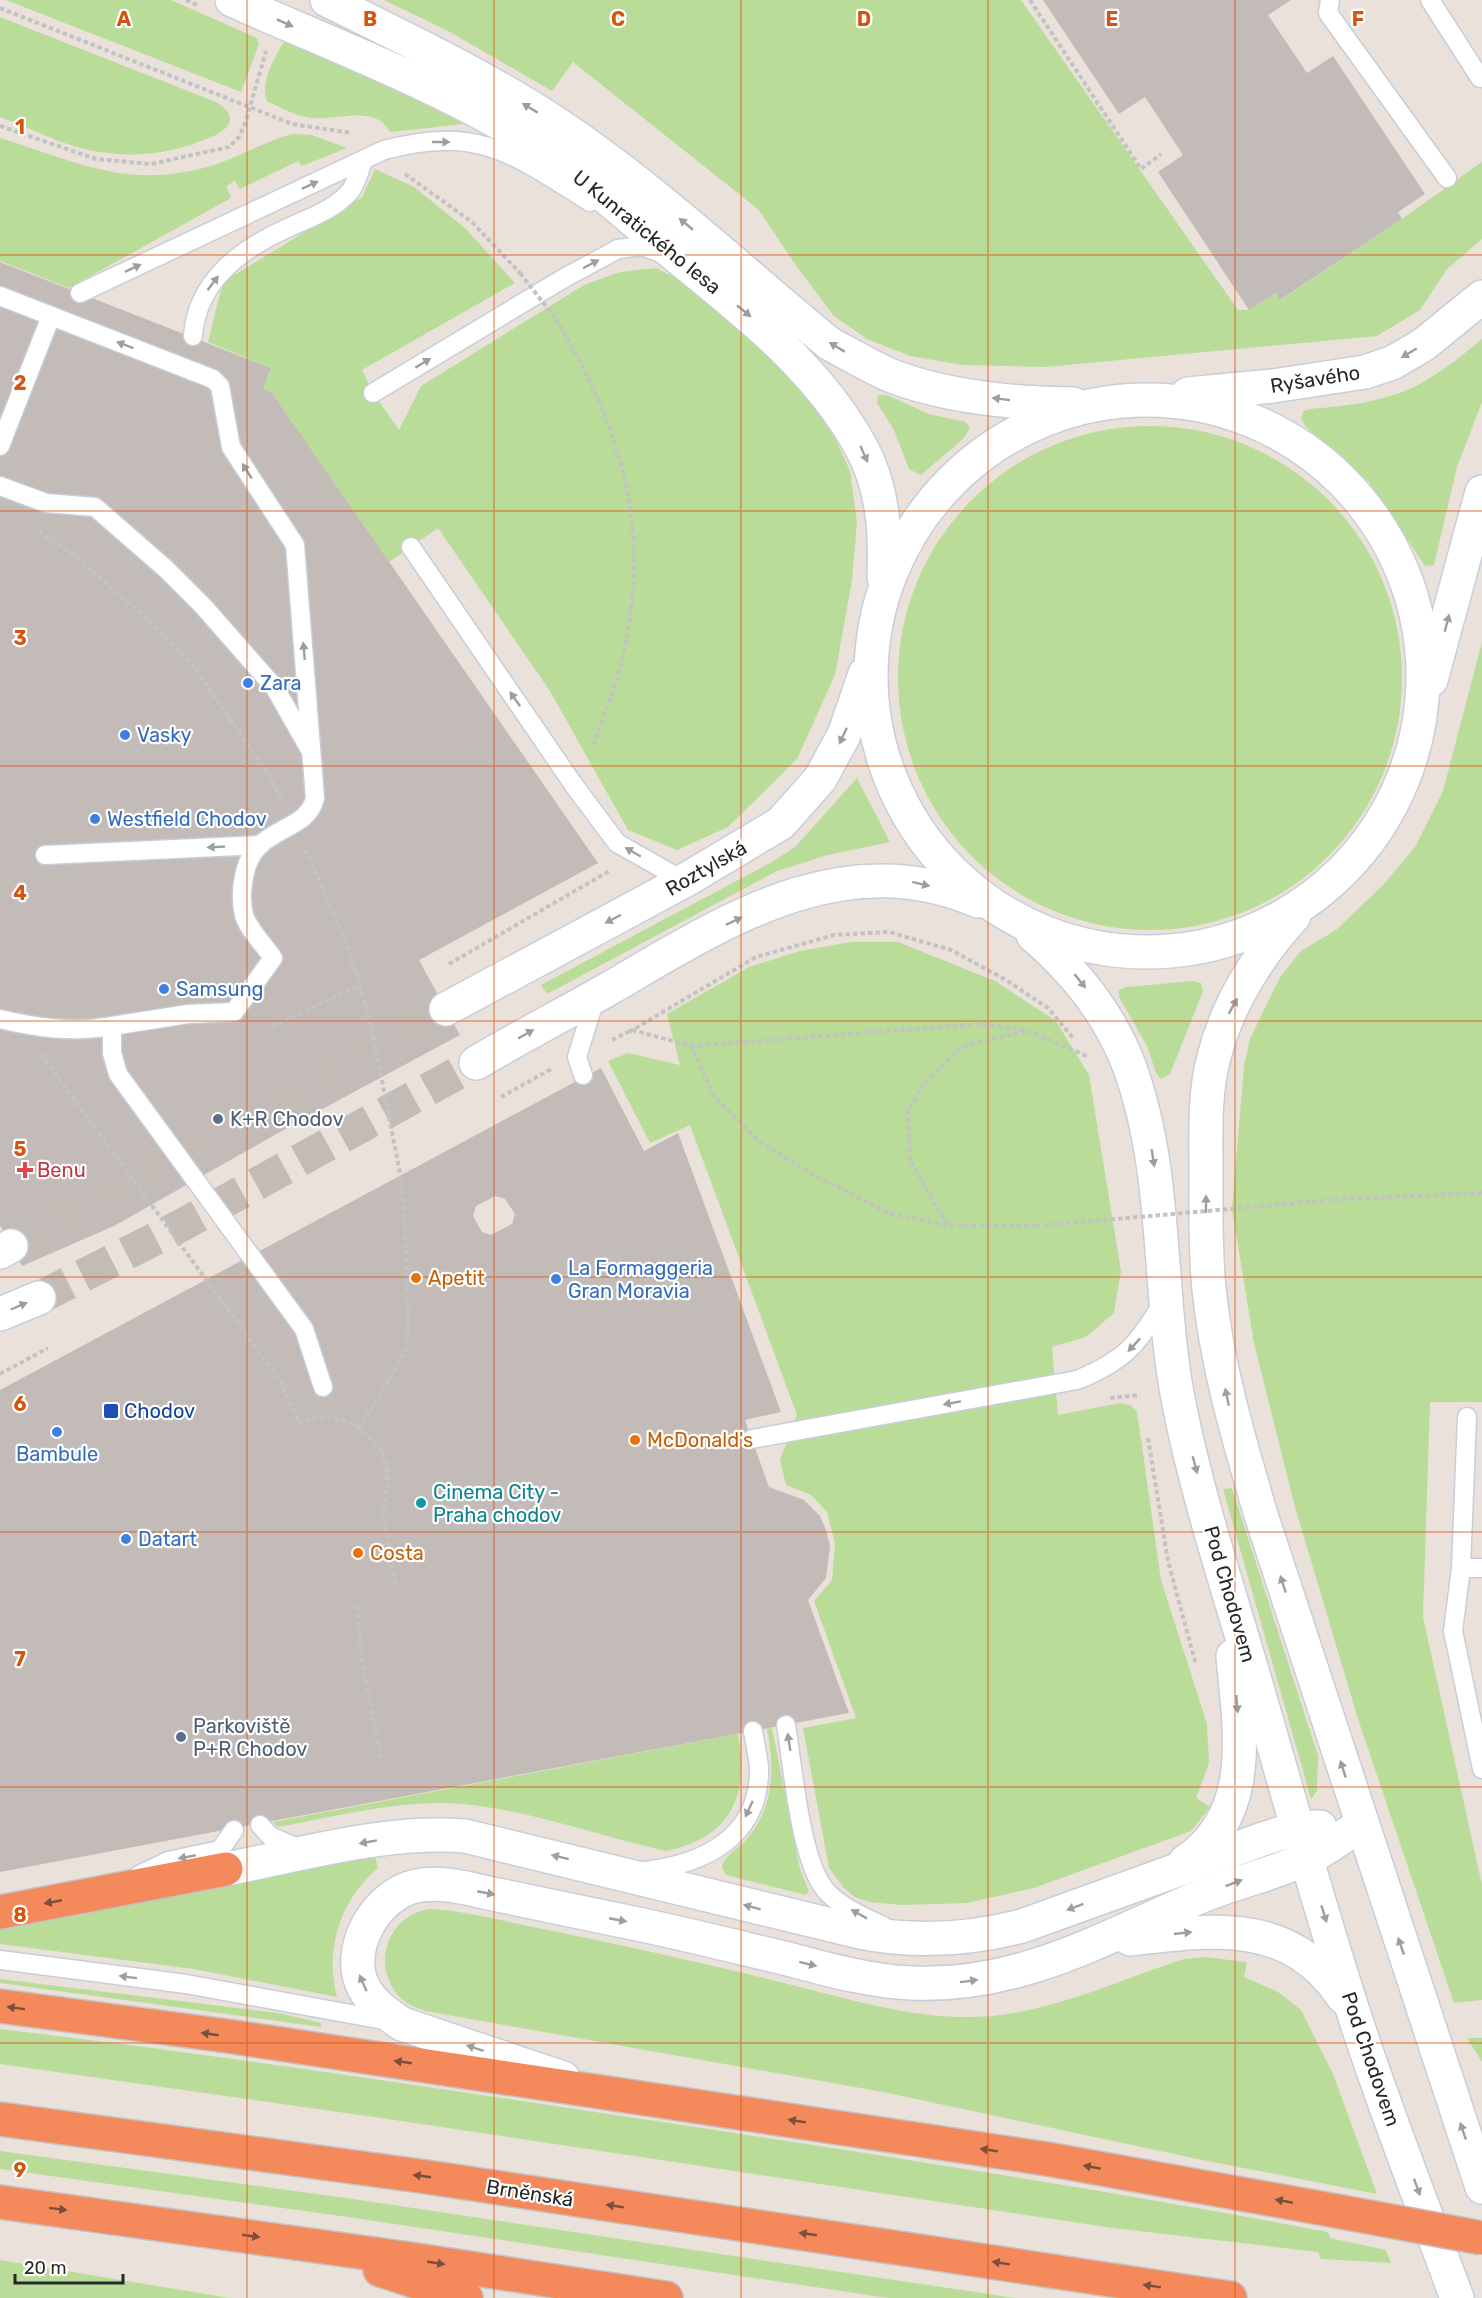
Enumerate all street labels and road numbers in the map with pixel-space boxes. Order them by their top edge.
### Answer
street label: U Kunratického lesa [568,165,726,299]
street label: Ryšavého [1268,360,1362,398]
street label: Roztylská [661,835,751,901]
street label: Pod Chodovem [1199,1523,1261,1665]
street label: Pod Chodovem [1337,1989,1405,2129]
street label: Brněnská [485,2174,575,2212]

